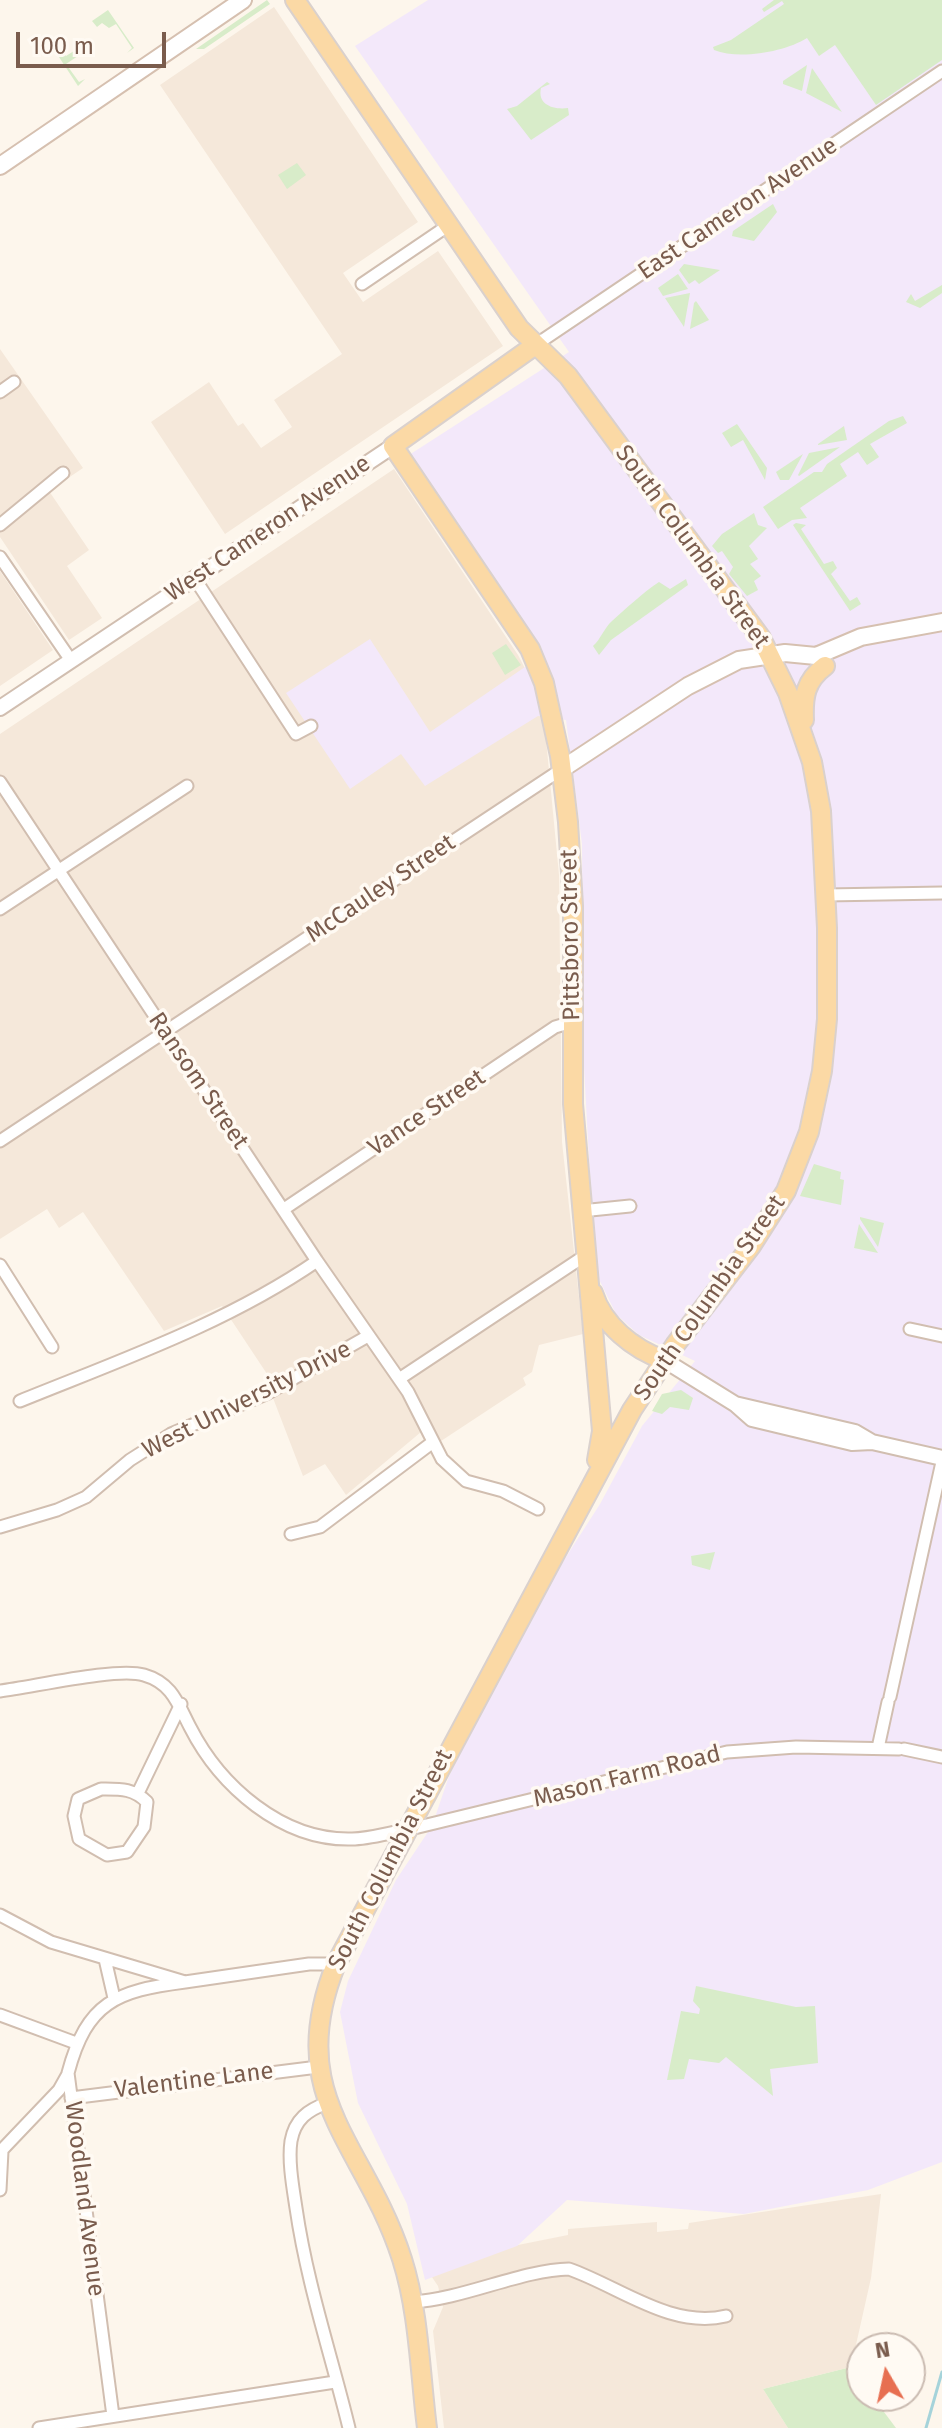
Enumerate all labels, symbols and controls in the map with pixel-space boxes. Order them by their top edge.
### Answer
scale bar [20,16,170,66]
text: 100 m [30,32,94,60]
street label: East Cameron Avenue [633,132,843,286]
street label: South Columbia Street [609,440,775,654]
street label: West Cameron Avenue [160,450,376,608]
street label: McCauley Street [301,829,461,949]
street label: Pittsboro Street [555,849,587,1021]
street label: Ransom Street [142,1007,254,1155]
street label: Vance Street [363,1063,491,1163]
street label: South Columbia Street [628,1190,792,1406]
street label: West University Drive [138,1335,356,1465]
street label: Mason Farm Road [530,1740,724,1814]
street label: South Columbia Street [323,1745,459,1975]
street label: Valentine Lane [113,2057,275,2105]
street label: Woodland Avenue [58,2100,110,2298]
north arrow [846,2332,926,2412]
text: N [873,2335,892,2364]

